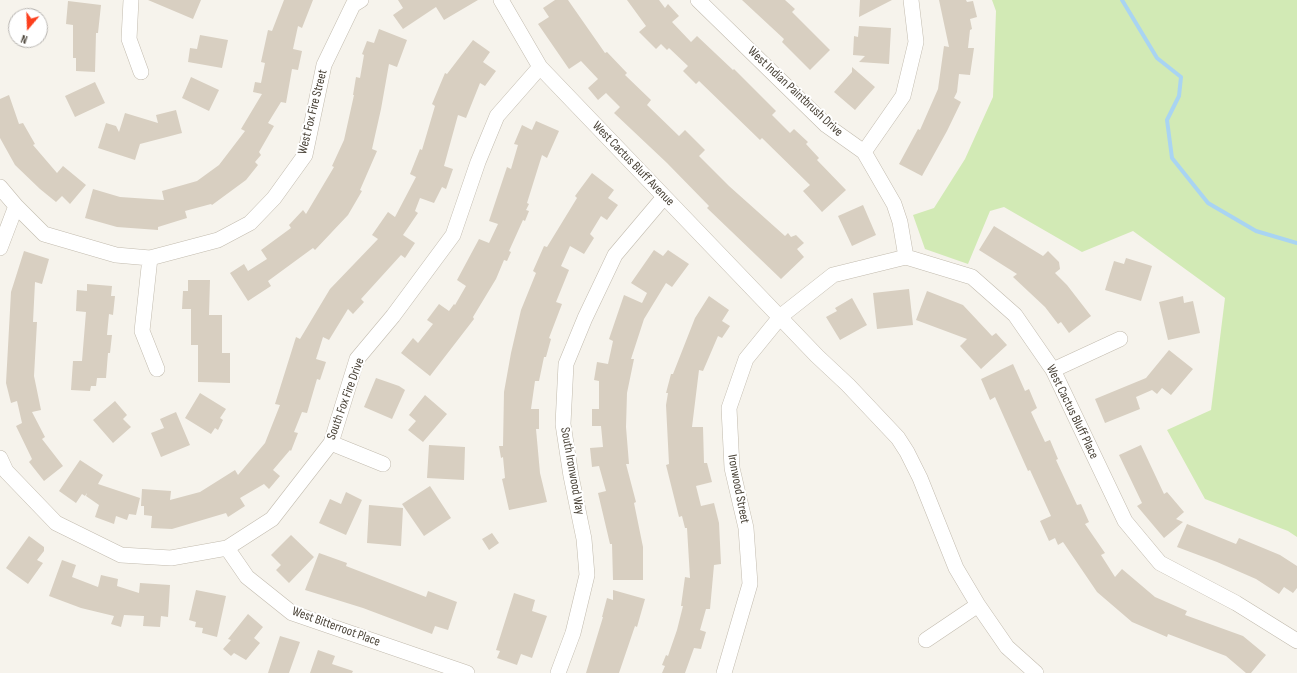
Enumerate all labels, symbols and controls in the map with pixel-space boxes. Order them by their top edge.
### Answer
north arrow [8,8,48,48]
text: N [19,32,29,46]
street label: West Indian Paintbrush Drive [744,44,846,140]
street label: West Fox Fire Street [295,68,331,156]
street label: West Cactus Bluff Avenue [589,118,677,210]
street label: South Fox Fire Drive [324,356,368,442]
street label: West Cactus Bluff Place [1042,362,1102,462]
street label: South Ironwood Way [557,426,587,516]
street label: Ironwood Street [724,453,752,525]
street label: West Bitterroot Place [290,604,382,650]

